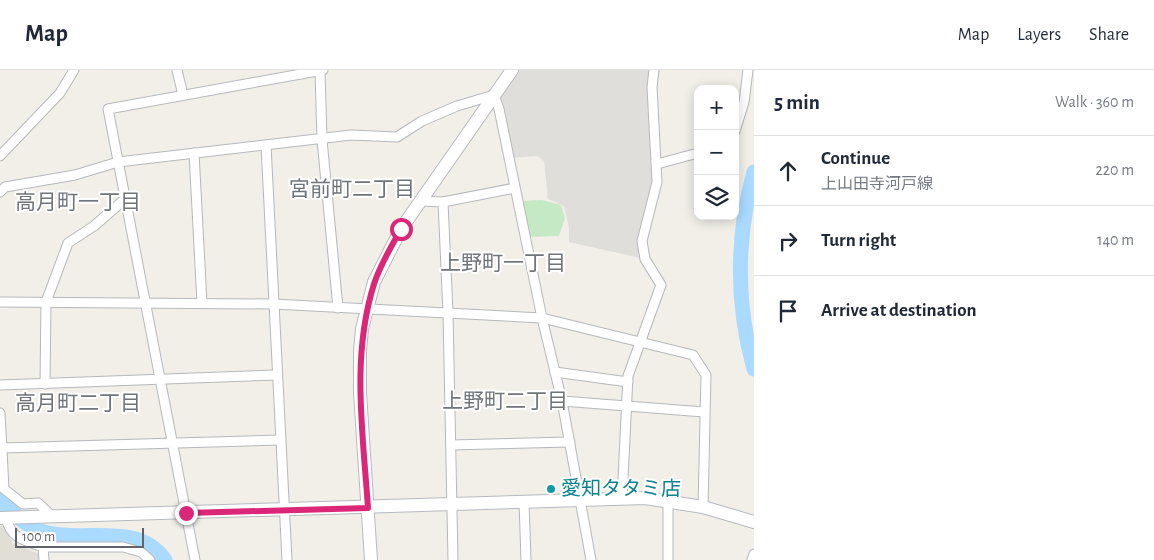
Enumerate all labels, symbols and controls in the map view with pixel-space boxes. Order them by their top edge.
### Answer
text: Map [25,22,68,46]
text: Map [958,26,989,44]
text: Layers [1017,26,1061,44]
text: Share [1089,26,1129,44]
map controls [694,85,739,220]
button: + [694,85,739,130]
text: 5 min [774,92,820,113]
text: Walk · 360 m [1055,94,1134,110]
button: − [694,130,739,175]
text: Continue [821,149,890,168]
icon: ahead [774,157,802,185]
text: 220 m [1096,162,1134,178]
button: layers [694,175,739,220]
text: 上山田寺河戸線 [821,176,933,192]
district label: 宮前町二丁目 [289,178,415,200]
district label: 高月町一丁目 [15,191,141,213]
route start [390,218,413,241]
icon: right [774,227,802,255]
text: Turn right [821,231,896,250]
text: 140 m [1097,232,1134,248]
district label: 上野町一丁目 [440,252,566,274]
icon: arrive [774,297,802,325]
text: Arrive at destination [821,301,977,320]
district label: 上野町二丁目 [442,390,568,412]
district label: 高月町二丁目 [15,392,141,414]
place label: 愛知タタミ店 [561,477,681,499]
marker: 愛知タタミ店 [545,483,557,495]
route end [175,502,198,525]
scale bar [15,525,144,548]
text: 100 m [22,530,55,544]

